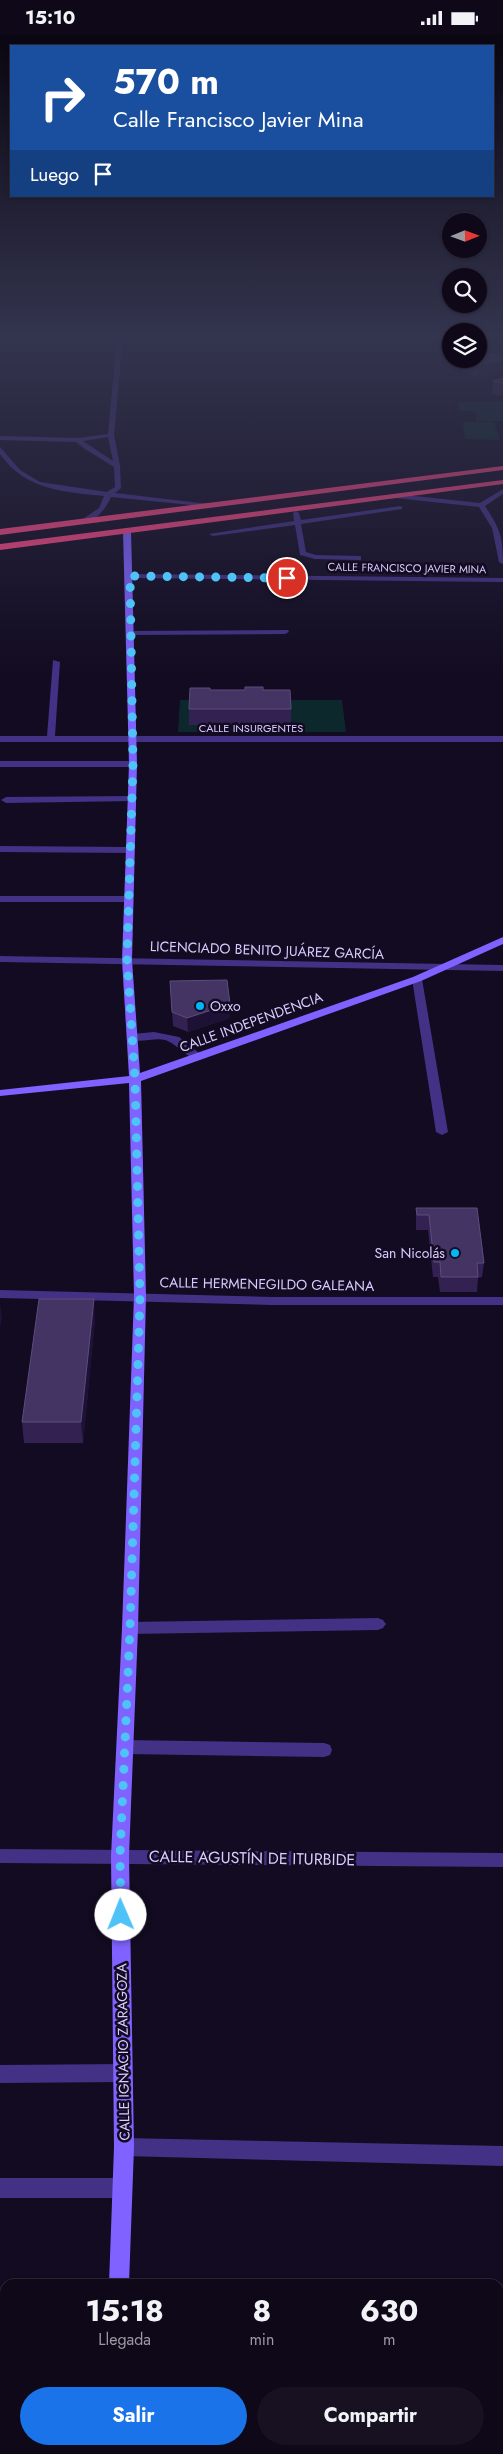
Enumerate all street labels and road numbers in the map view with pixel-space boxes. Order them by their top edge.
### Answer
street label: CALLE FRANCISCO JAVIER MINA [327,559,487,577]
street label: CALLE INSURGENTES [199,720,303,736]
street label: LICENCIADO BENITO JUÁREZ GARCÍA [150,936,385,964]
street label: CALLE INDEPENDENCIA [177,986,326,1057]
street label: CALLE HERMENEGILDO GALEANA [160,1272,375,1296]
street label: CALLE AGUSTÍN DE ITURBIDE [149,1845,355,1871]
street label: CALLE IGNACIO ZARAGOZA [111,1962,135,2141]

